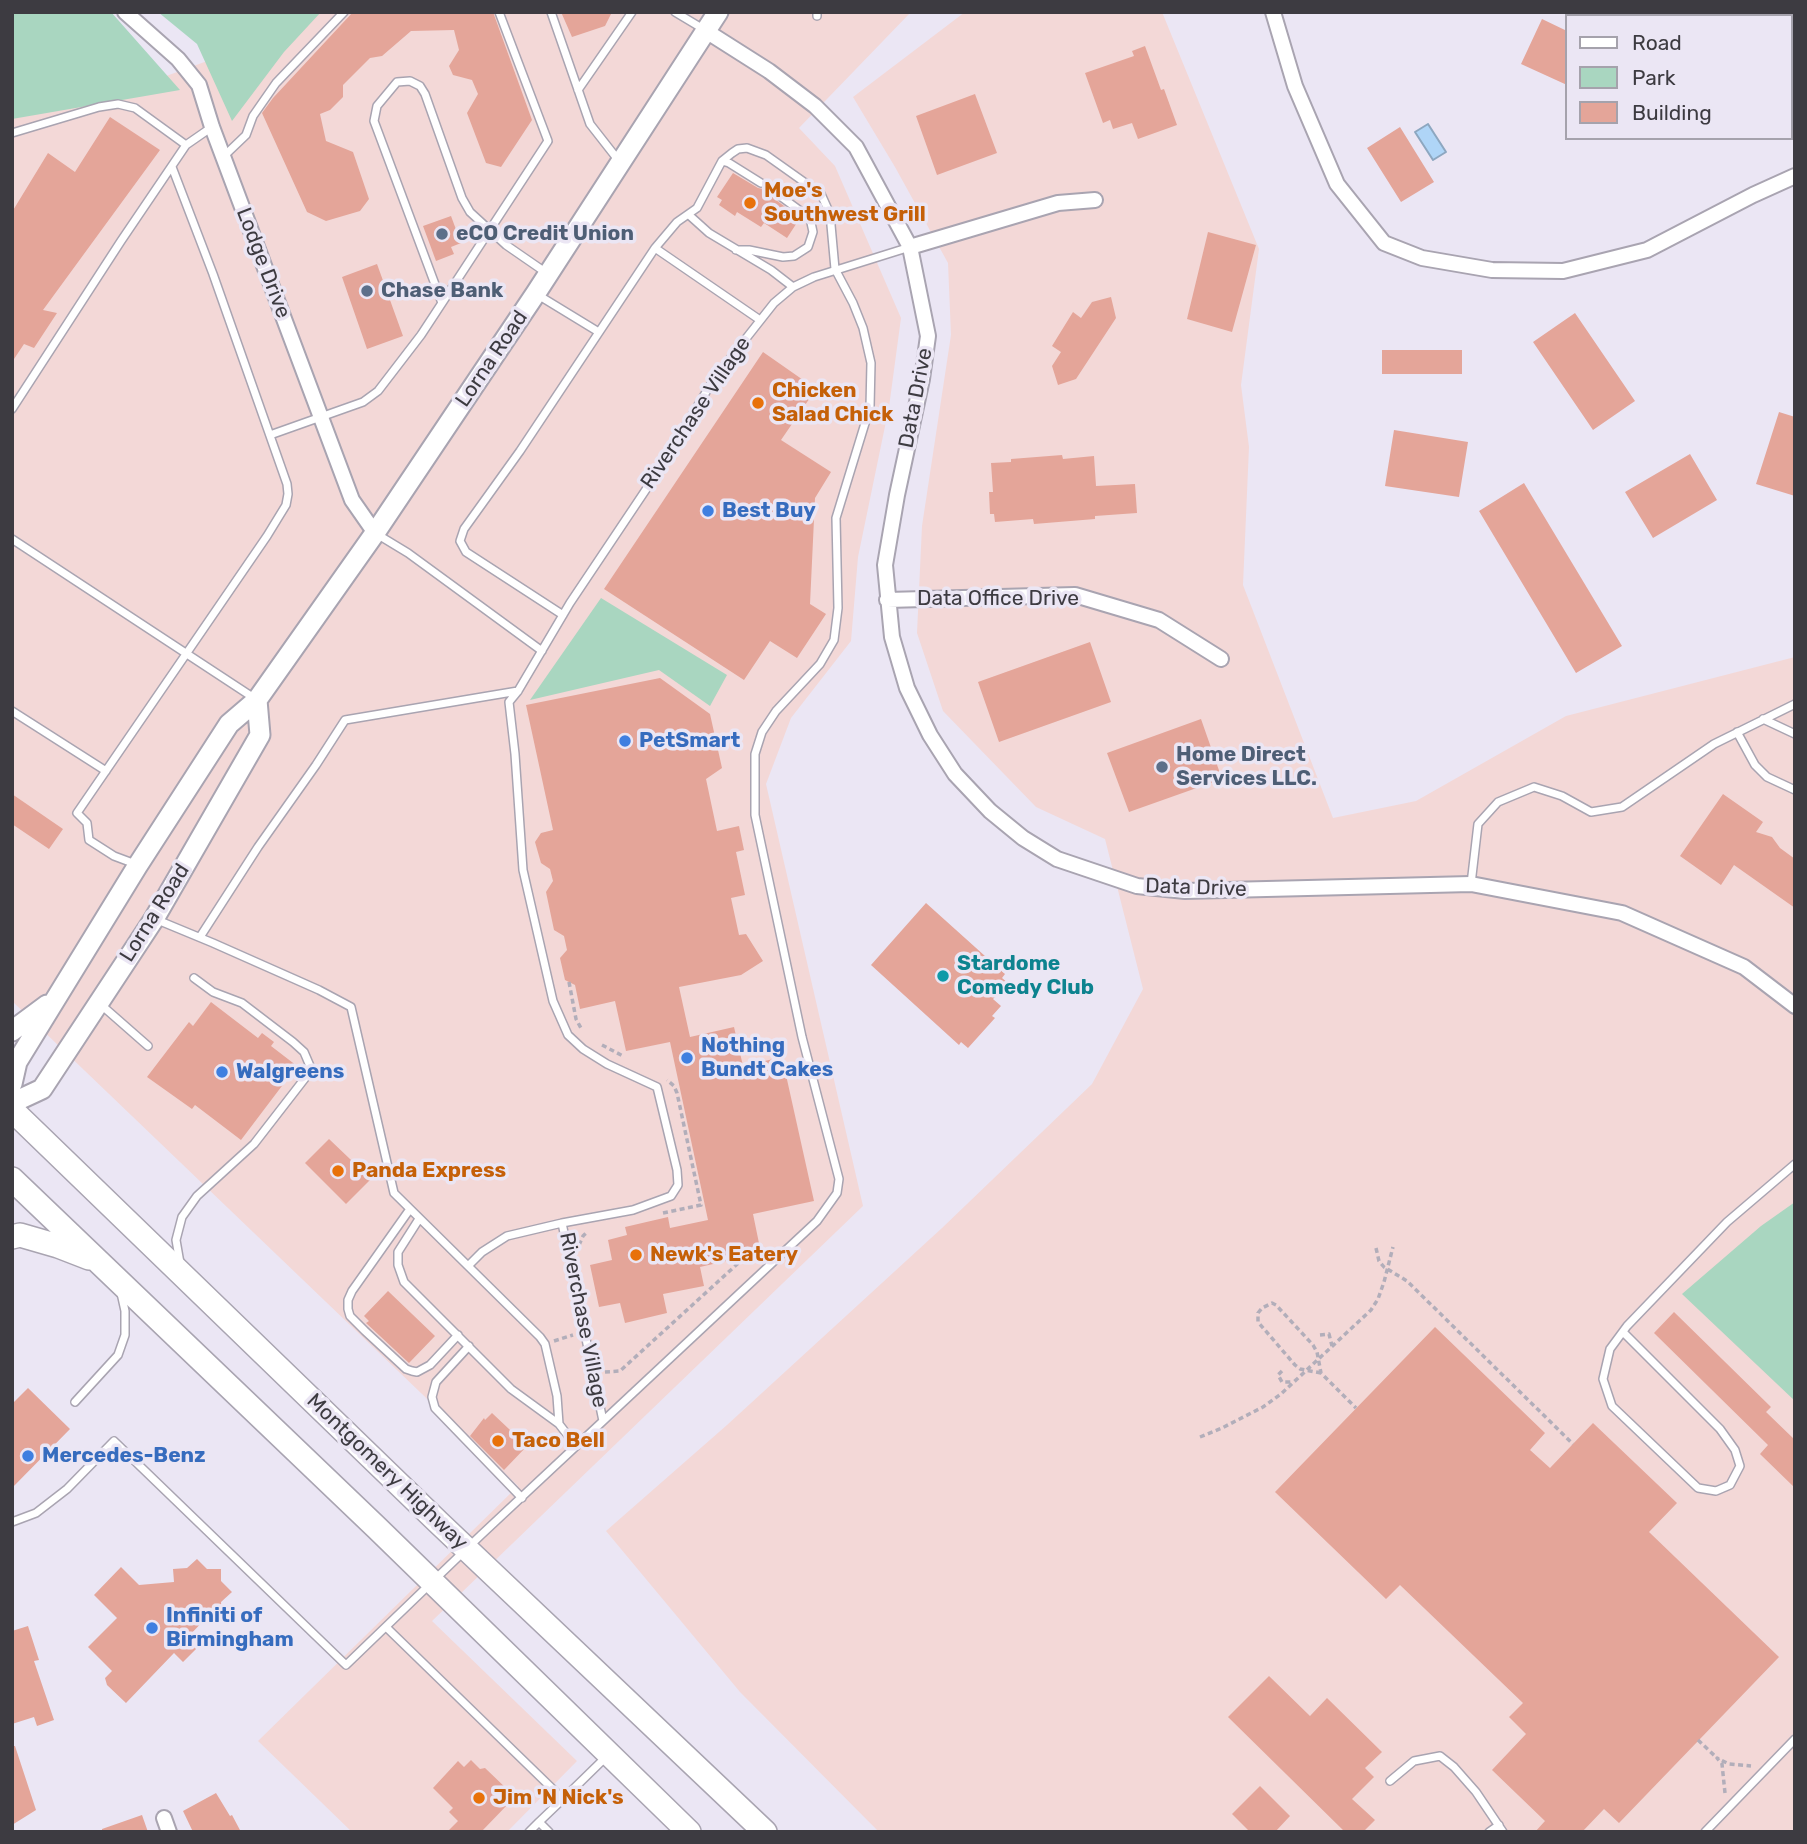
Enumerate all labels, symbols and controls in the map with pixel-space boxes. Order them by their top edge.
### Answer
legend [1566,14,1793,140]
text: Road [1632,30,1682,55]
text: Park [1632,65,1676,90]
text: Building [1632,100,1712,125]
place label: Moe's Southwest Grill [764,178,926,228]
marker: Moe's Southwest Grill [742,195,758,211]
street label: Lodge Drive [230,204,296,322]
place label: eCO Credit Union [456,221,634,247]
marker: eCO Credit Union [434,226,450,242]
place label: Chase Bank [381,278,503,304]
marker: Chase Bank [359,283,375,299]
street label: Lorna Road [451,306,533,412]
street label: Riverchase Village [636,332,756,494]
street label: Data Drive [894,346,938,450]
place label: Chicken Salad Chick [772,378,894,428]
marker: Chicken Salad Chick [750,395,766,411]
place label: Best Buy [722,498,816,524]
marker: Best Buy [700,503,716,519]
street label: Data Office Drive [917,586,1079,612]
place label: PetSmart [639,728,740,754]
marker: PetSmart [617,733,633,749]
place label: Home Direct Services LLC. [1176,742,1317,792]
marker: Home Direct Services LLC. [1154,759,1170,775]
street label: Lorna Road [115,859,195,967]
street label: Data Drive [1145,874,1247,902]
place label: Stardome Comedy Club [957,951,1094,1001]
marker: Stardome Comedy Club [935,968,951,984]
place label: Nothing Bundt Cakes [701,1033,833,1083]
marker: Nothing Bundt Cakes [679,1050,695,1066]
place label: Walgreens [236,1059,344,1085]
marker: Walgreens [214,1064,230,1080]
place label: Panda Express [352,1158,506,1184]
marker: Panda Express [330,1163,346,1179]
street label: Riverchase Village [554,1230,612,1410]
place label: Newk's Eatery [650,1242,798,1268]
marker: Newk's Eatery [628,1247,644,1263]
street label: Montgomery Highway [301,1389,473,1555]
place label: Taco Bell [512,1428,605,1454]
marker: Taco Bell [490,1433,506,1449]
place label: Mercedes-Benz [42,1443,206,1469]
marker: Mercedes-Benz [20,1448,36,1464]
place label: Infiniti of Birmingham [166,1603,294,1653]
marker: Infiniti of Birmingham [144,1620,160,1636]
place label: Jim 'N Nick's [493,1785,624,1811]
marker: Jim 'N Nick's [471,1790,487,1806]

